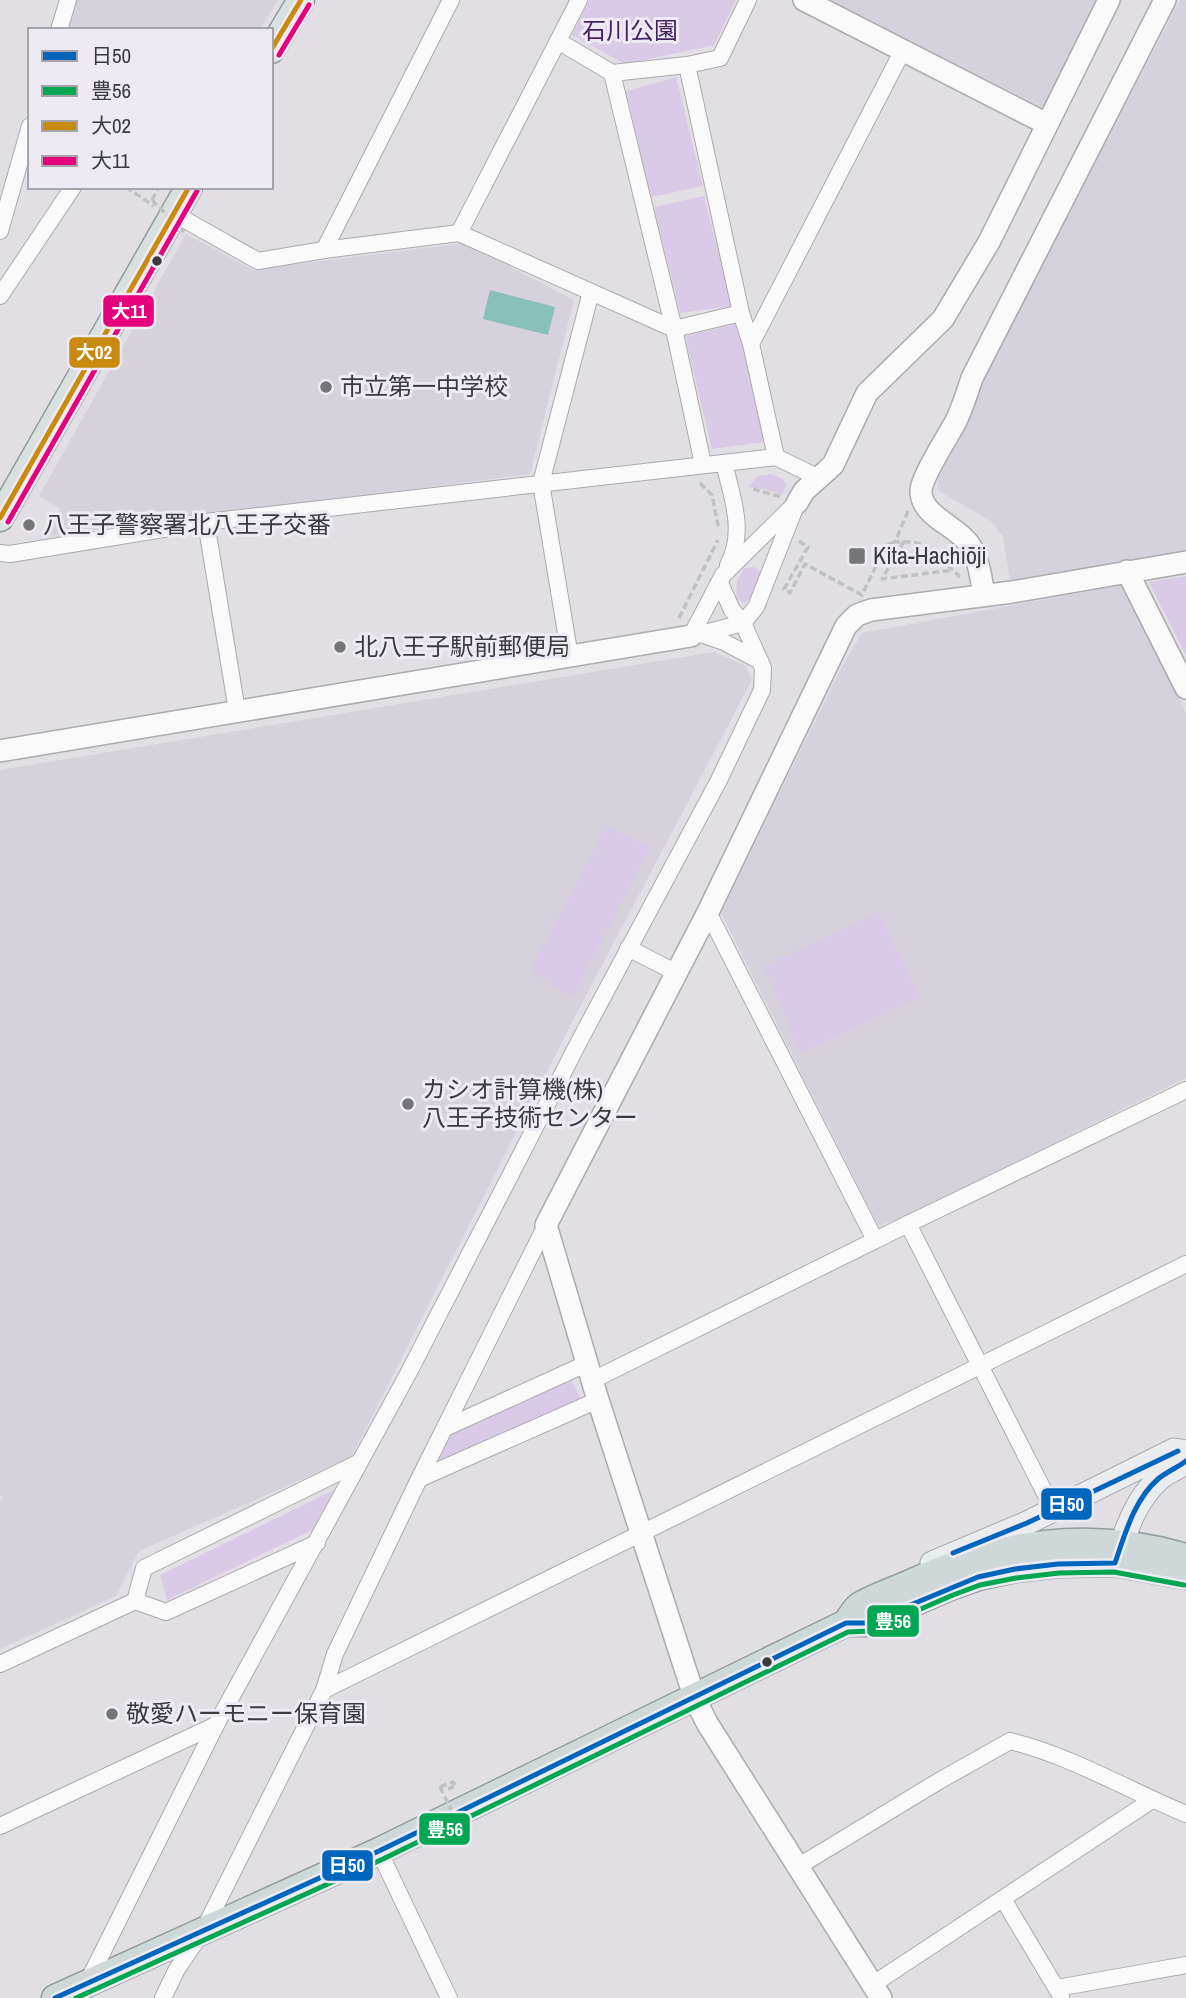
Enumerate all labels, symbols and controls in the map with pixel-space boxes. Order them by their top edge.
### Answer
park label: 石川公園 [582,14,678,46]
legend [28,28,273,189]
text: 日50 [91,41,131,70]
text: 豊56 [91,76,131,105]
text: 大02 [91,111,131,140]
text: 大11 [91,146,130,175]
unlabelled marker [150,254,164,268]
line badge: 大11 [102,294,155,328]
text: 大11 [111,298,147,324]
line badge: 大02 [68,336,121,369]
text: 大02 [76,339,113,365]
place label: 市立第一中学校 [340,370,508,402]
marker: 市立第一中学校 [318,379,334,395]
place label: 八王子警察署北八王子交番 [43,508,331,540]
marker: 八王子警察署北八王子交番 [21,517,37,533]
place label: Kita-Hachiōji [873,539,987,571]
marker: Kita-Hachiōji [847,546,867,566]
place label: 北八王子駅前郵便局 [354,630,570,662]
marker: 北八王子駅前郵便局 [332,639,348,655]
place label: カシオ計算機(株) 八王子技術センター [422,1073,638,1133]
marker: カシオ計算機(株) 八王子技術センター [400,1096,416,1112]
line badge: 日50 [1040,1487,1093,1521]
text: 日50 [1048,1491,1085,1517]
line badge: 豊56 [866,1604,920,1638]
text: 豊56 [875,1608,912,1634]
unlabelled marker [760,1655,774,1669]
place label: 敬愛ハーモニー保育園 [126,1697,366,1729]
marker: 敬愛ハーモニー保育園 [104,1706,120,1722]
line badge: 豊56 [418,1812,471,1846]
text: 豊56 [427,1816,464,1842]
line badge: 日50 [321,1849,374,1882]
text: 日50 [329,1852,366,1878]

